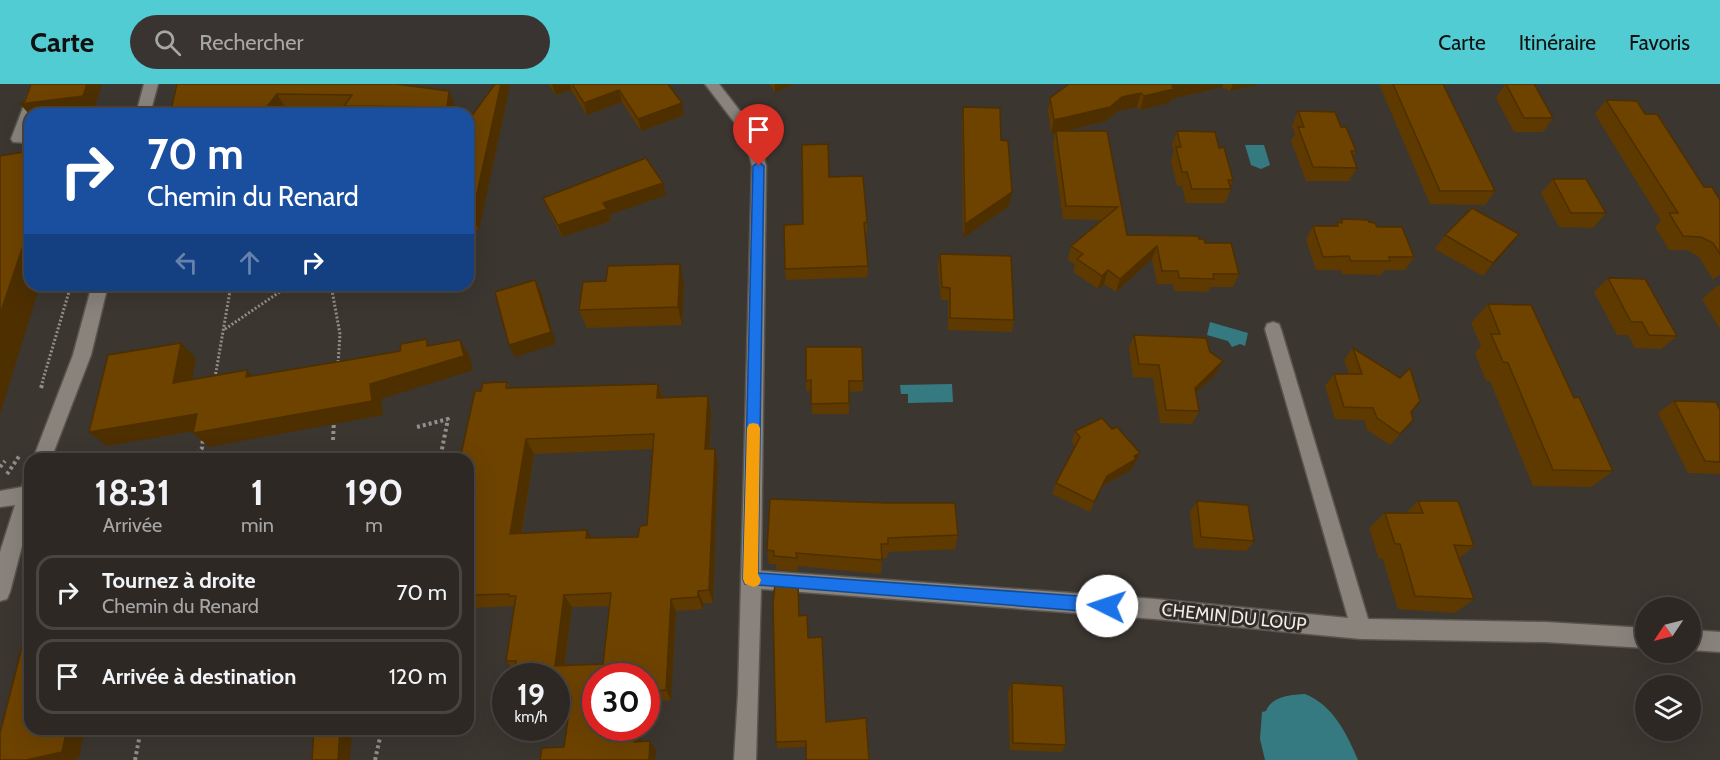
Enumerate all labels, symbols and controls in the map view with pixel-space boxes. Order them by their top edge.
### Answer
search box [130,15,550,69]
text: Carte [30,25,94,59]
icon: search [151,26,184,59]
text: Rechercher [199,29,303,56]
text: Carte [1438,30,1486,55]
text: Itinéraire [1519,30,1596,55]
text: Favoris [1629,30,1690,55]
pin [733,104,784,166]
icon: arrive [742,113,775,146]
text: 70 m [147,128,244,180]
icon: right [48,132,126,210]
text: Chemin du Renard [147,180,359,213]
icon: left [170,246,203,279]
icon: ahead [233,246,266,279]
icon: right [296,246,329,279]
text: 18:31 [95,470,170,514]
text: 1 [251,470,264,514]
text: 190 [344,470,403,514]
text: Arrivée [103,513,162,537]
text: min [241,513,274,537]
text: m [365,513,383,537]
text: Tournez à droite [102,567,256,594]
position arrow [1075,574,1139,638]
icon: right [51,576,84,609]
text: 70 m [397,579,447,606]
text: Chemin du Renard [102,594,259,618]
north arrow [1635,597,1701,663]
map controls [1635,597,1701,741]
street label: CHEMIN DU LOUP [1160,598,1308,636]
icon: arrive [51,660,84,693]
text: Arrivée à destination [102,663,296,690]
text: 120 m [389,663,447,690]
speed limit sign: 30 [582,663,660,741]
button: layers [1635,675,1701,741]
text: 19 [517,676,545,713]
text: km/h [515,708,547,726]

